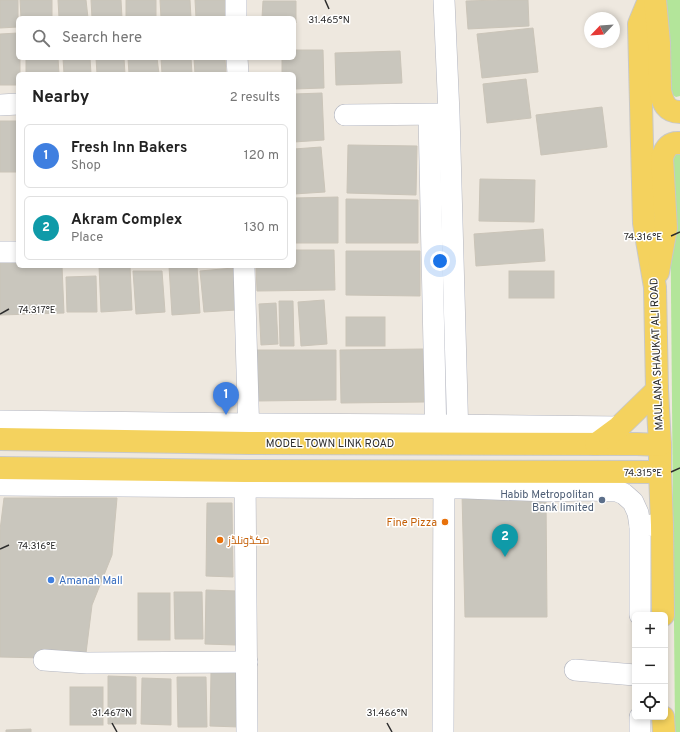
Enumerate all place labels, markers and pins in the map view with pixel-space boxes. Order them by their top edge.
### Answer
pin: 1 [213,382,239,415]
place label: Habib Metropolitan Bank limited [500,488,594,515]
marker: Habib Metropolitan Bank limited [597,495,607,505]
place label: Fine Pizza [387,516,437,530]
marker: Fine Pizza [440,517,450,527]
pin: 2 [492,524,518,557]
place label: مکڈونلڈز [227,534,269,548]
marker: مکڈونلڈز [215,535,225,545]
place label: Amanah Mall [59,574,123,588]
marker: Amanah Mall [46,575,56,585]

